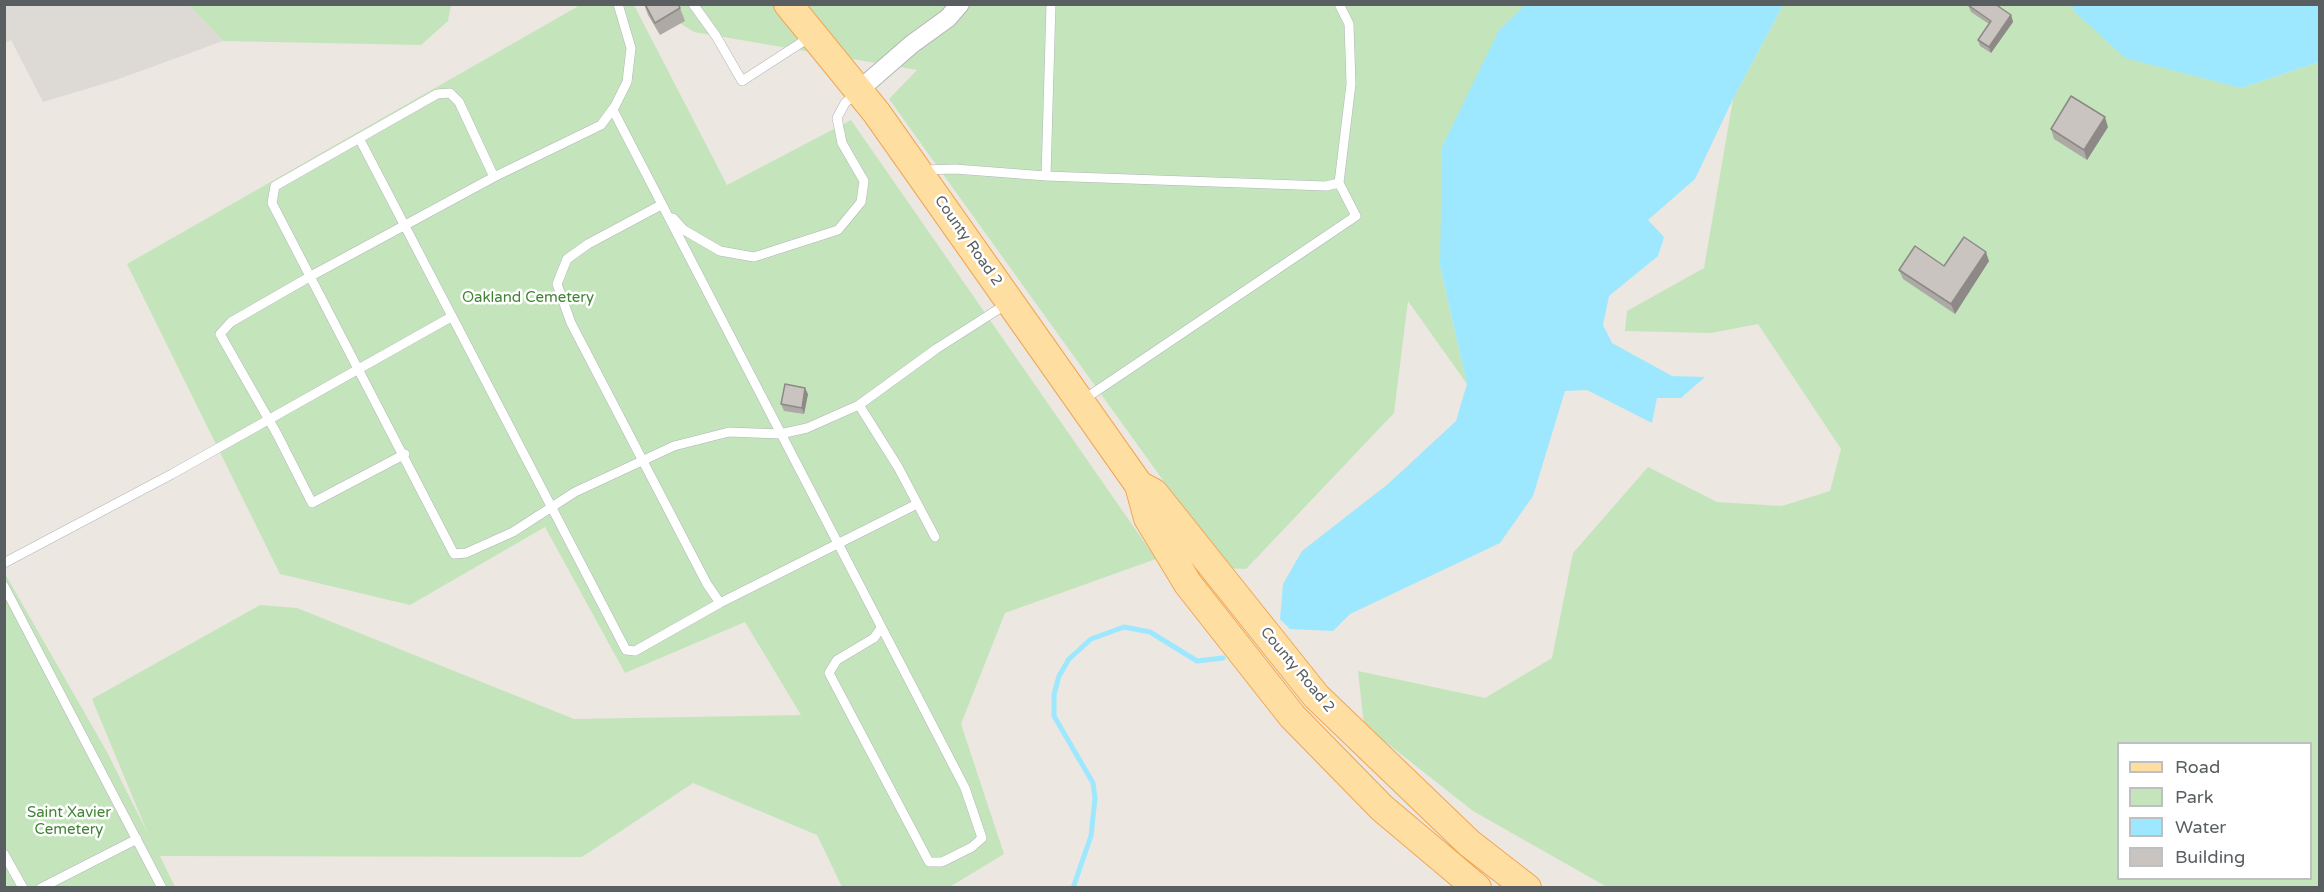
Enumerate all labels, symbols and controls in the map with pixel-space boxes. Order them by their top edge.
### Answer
street label: County Road 2 [930,192,1006,290]
park label: Oakland Cemetery [462,289,594,307]
street label: County Road 2 [1256,624,1338,716]
legend [2117,742,2312,880]
text: Road [2175,756,2220,778]
text: Park [2175,786,2213,808]
park label: Saint Xavier Cemetery [27,804,111,839]
text: Water [2175,816,2226,838]
text: Building [2175,846,2245,868]

